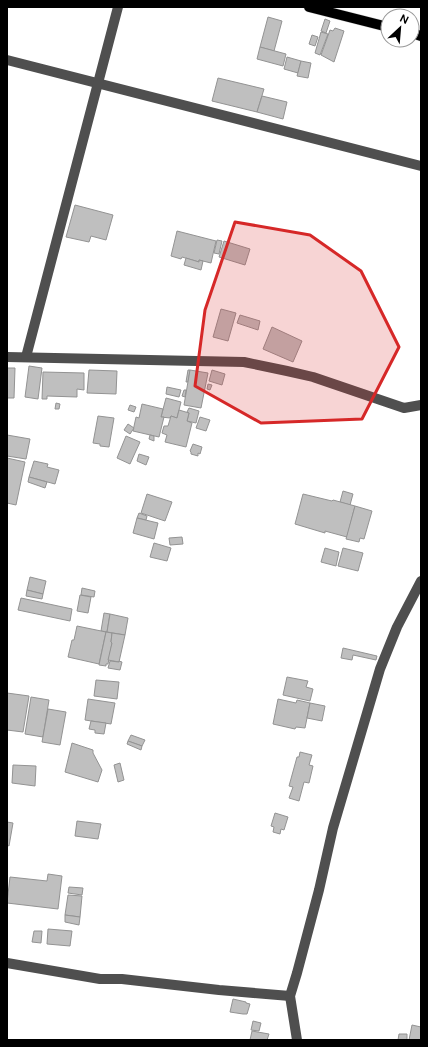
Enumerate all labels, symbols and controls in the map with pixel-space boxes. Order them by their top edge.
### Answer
north arrow [380,8,420,48]
text: N [398,11,411,27]

